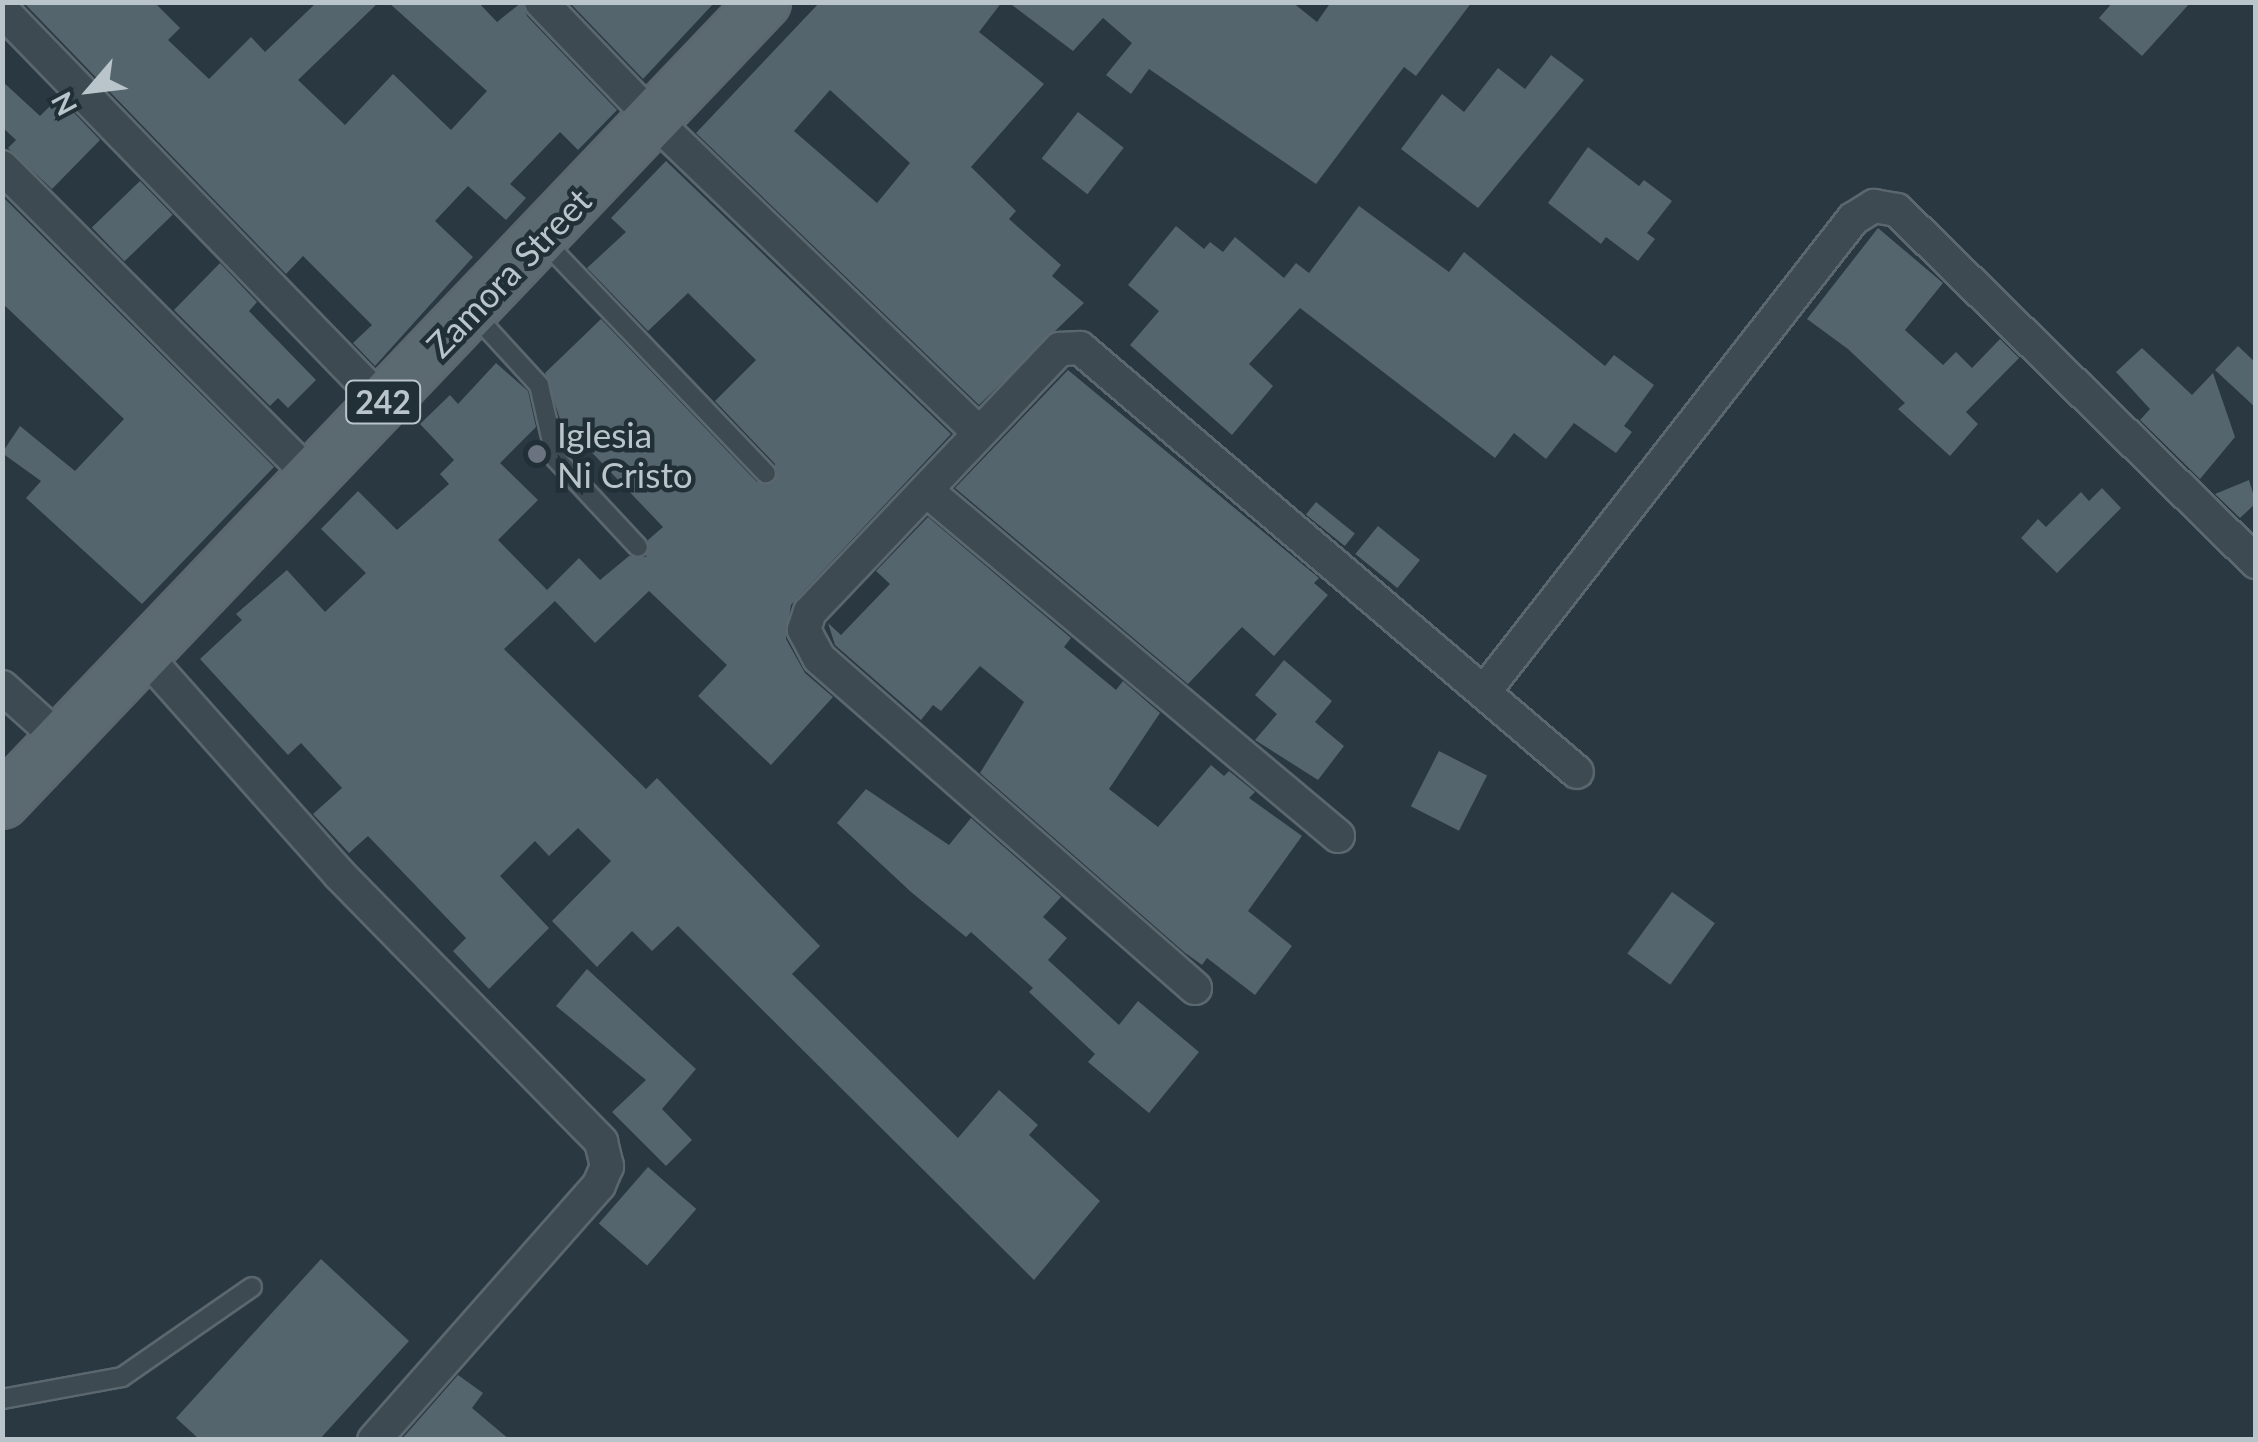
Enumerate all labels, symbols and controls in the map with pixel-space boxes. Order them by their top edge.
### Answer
north arrow [40,40,140,140]
text: N [43,87,84,122]
street label: Zamora Street [417,179,599,365]
road number: 242 [343,375,423,429]
place label: Iglesia Ni Cristo [557,413,693,495]
marker: Iglesia Ni Cristo [526,443,548,465]

